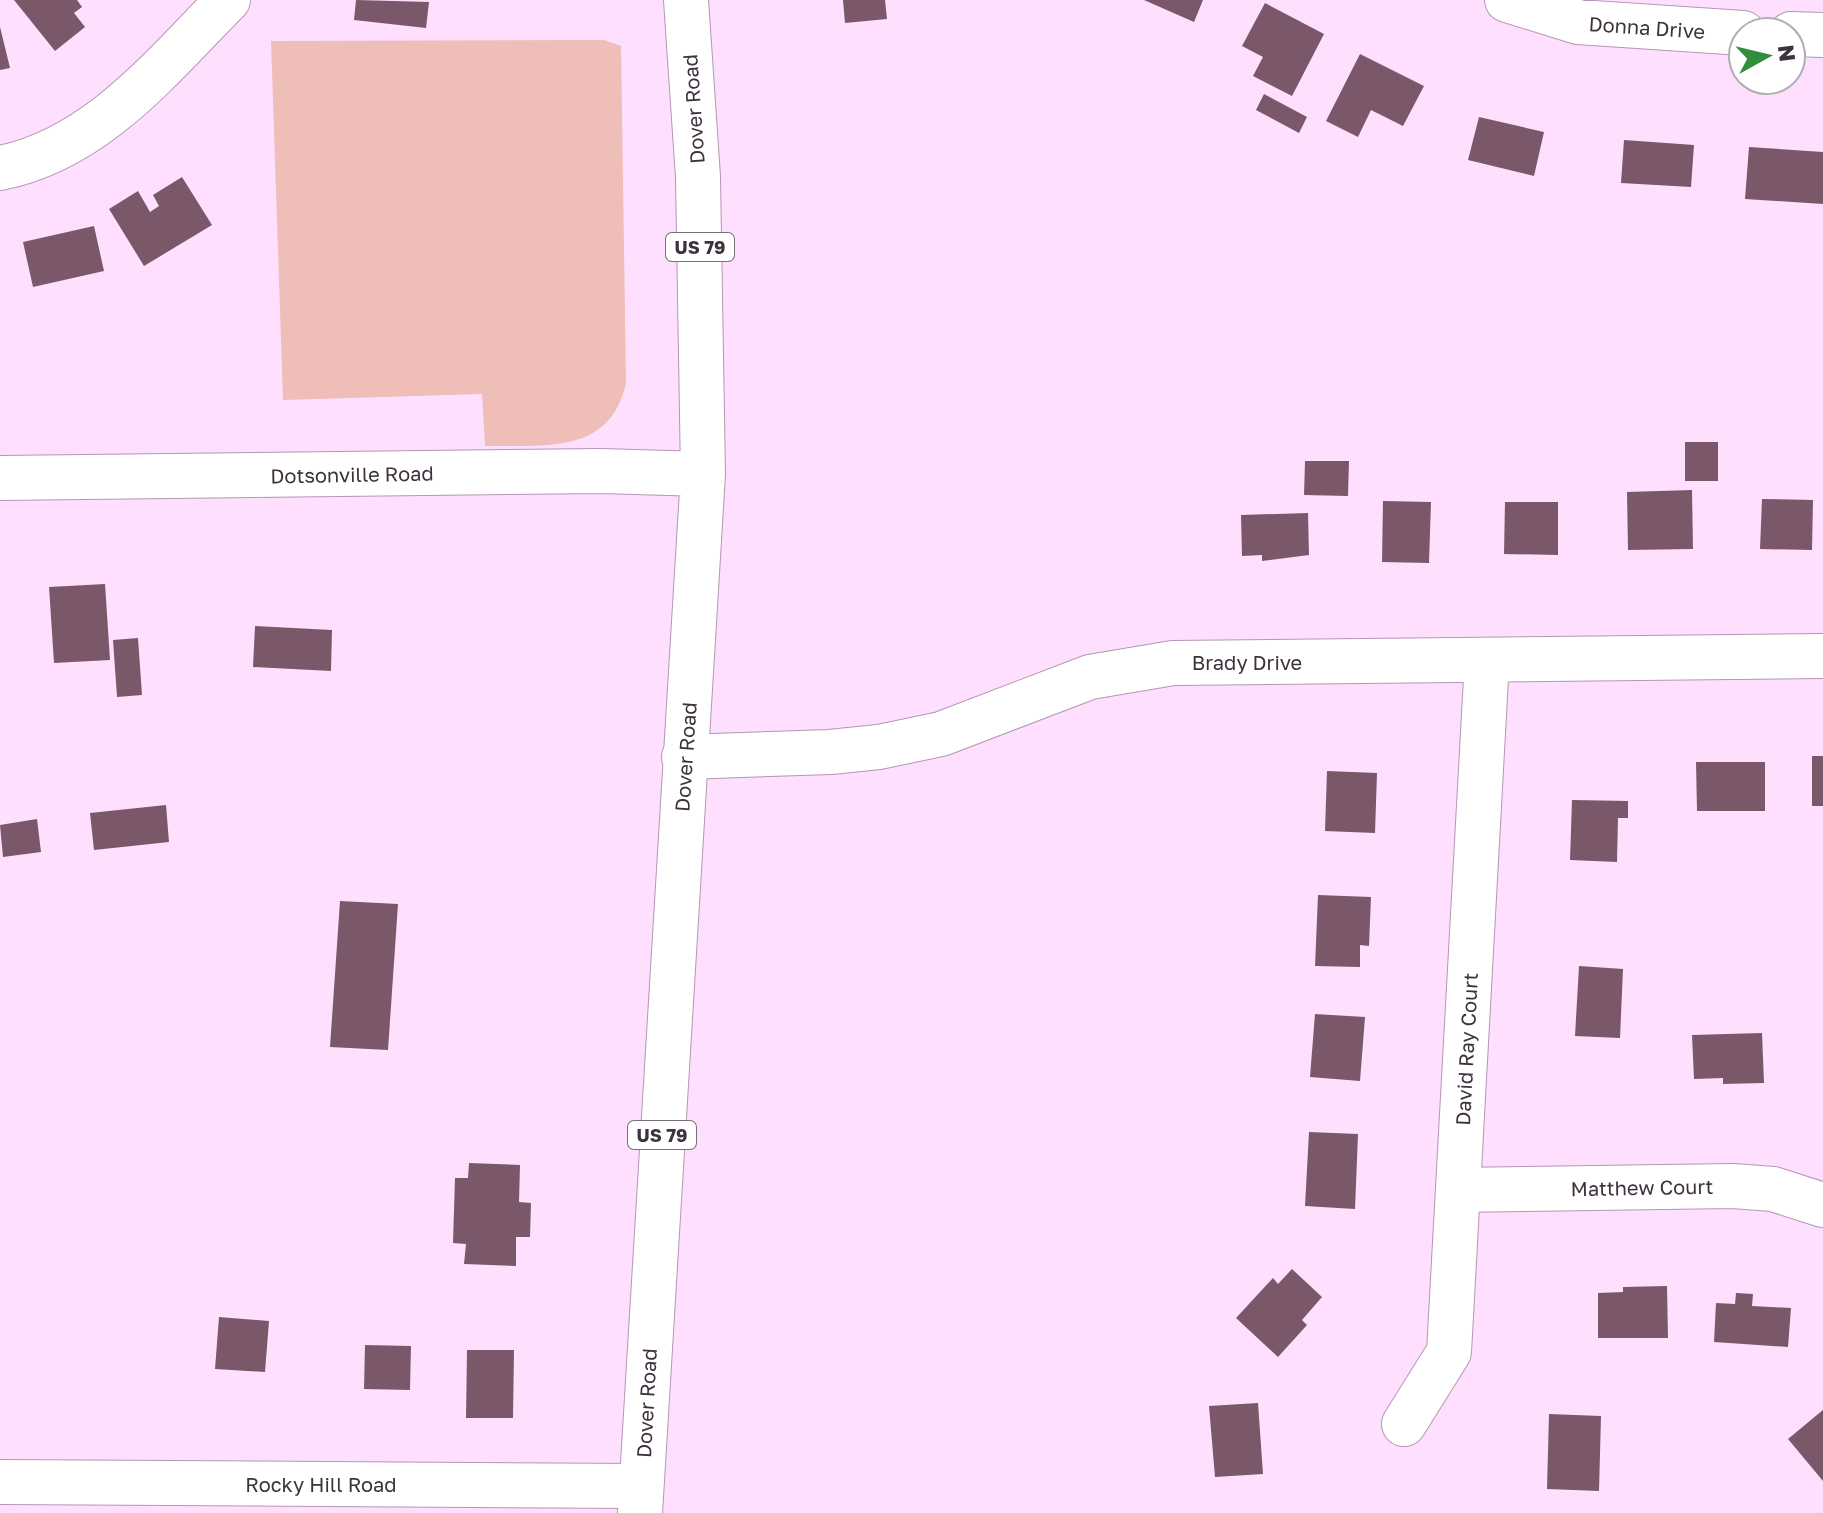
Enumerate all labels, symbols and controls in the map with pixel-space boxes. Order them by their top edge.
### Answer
street label: Donna Drive [1588,11,1706,43]
north arrow [1727,16,1807,96]
text: N [1773,43,1802,63]
street label: Dover Road [677,53,709,165]
road number: US 79 [666,233,734,261]
street label: Dotsonville Road [270,461,434,487]
street label: Brady Drive [1192,650,1302,674]
street label: Dover Road [669,701,701,813]
street label: David Ray Court [1450,972,1482,1126]
road number: US 79 [628,1121,696,1149]
street label: Matthew Court [1570,1174,1714,1200]
street label: Dover Road [631,1348,661,1458]
street label: Rocky Hill Road [245,1472,397,1496]

